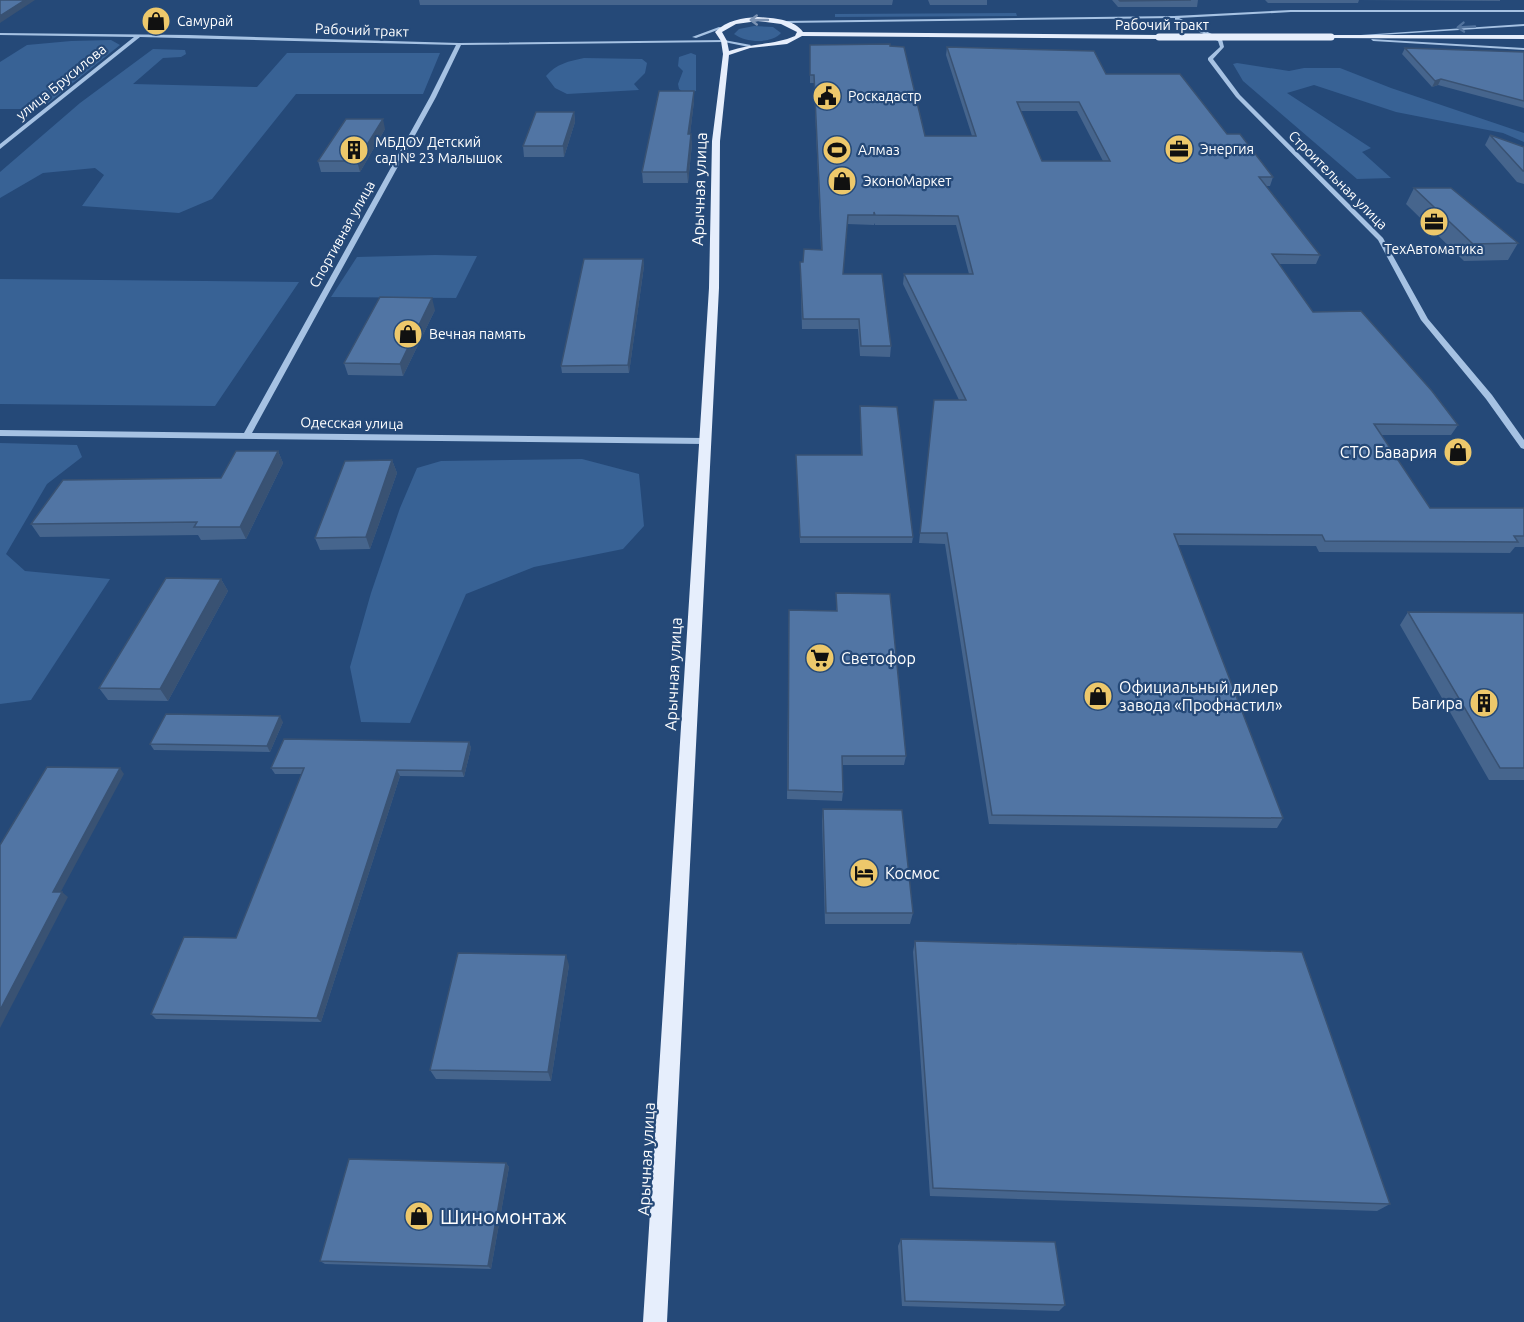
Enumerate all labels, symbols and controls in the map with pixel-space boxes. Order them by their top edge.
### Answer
shop icon: Самурай [140,5,172,37]
place label: Самурай [177,13,233,29]
one-way arrow [750,14,769,26]
street label: Рабочий тракт [1115,17,1209,33]
street label: Рабочий тракт [315,20,409,40]
one-way arrow [1456,22,1476,33]
street label: улица Брусилова [13,41,109,123]
public building icon: Роскадастр [811,80,843,112]
place label: Роскадастр [848,88,922,104]
street label: Строительная улица [1285,127,1391,233]
street label: Арычная улица [688,132,710,246]
office icon: Энергия [1163,133,1195,165]
building icon: МБДОУ Детский сад № 23 Малышок [338,134,370,166]
place label: МБДОУ Детский сад № 23 Малышок [375,134,502,166]
sports icon: Алмаз [821,134,853,166]
place label: Энергия [1200,141,1254,157]
place label: Алмаз [858,142,900,158]
shop icon: ЭконоМаркет [826,165,858,197]
place label: ЭконоМаркет [863,173,952,189]
street label: Спортивная улица [306,178,378,290]
office icon: ТехАвтоматика [1418,206,1450,238]
place label: ТехАвтоматика [1384,241,1484,257]
shop icon: Вечная память [392,318,424,350]
place label: Вечная память [429,326,525,342]
street label: Одесская улица [300,414,404,432]
shop icon: СТО Бавария [1442,436,1474,468]
place label: СТО Бавария [1340,443,1437,461]
street label: Арычная улица [661,617,685,731]
supermarket icon: Светофор [804,642,836,674]
place label: Светофор [841,649,916,667]
place label: Официальный дилер завода «Профнастил» [1119,678,1282,714]
shop icon: Официальный дилер завода «Профнастил» [1082,680,1114,712]
building icon: Багира [1468,687,1500,719]
place label: Багира [1411,694,1463,712]
hotel icon: Космос [848,857,880,889]
place label: Космос [885,864,940,882]
street label: Арычная улица [634,1102,658,1216]
shop icon: Шиномонтаж [403,1200,435,1232]
place label: Шиномонтаж [440,1205,567,1228]

